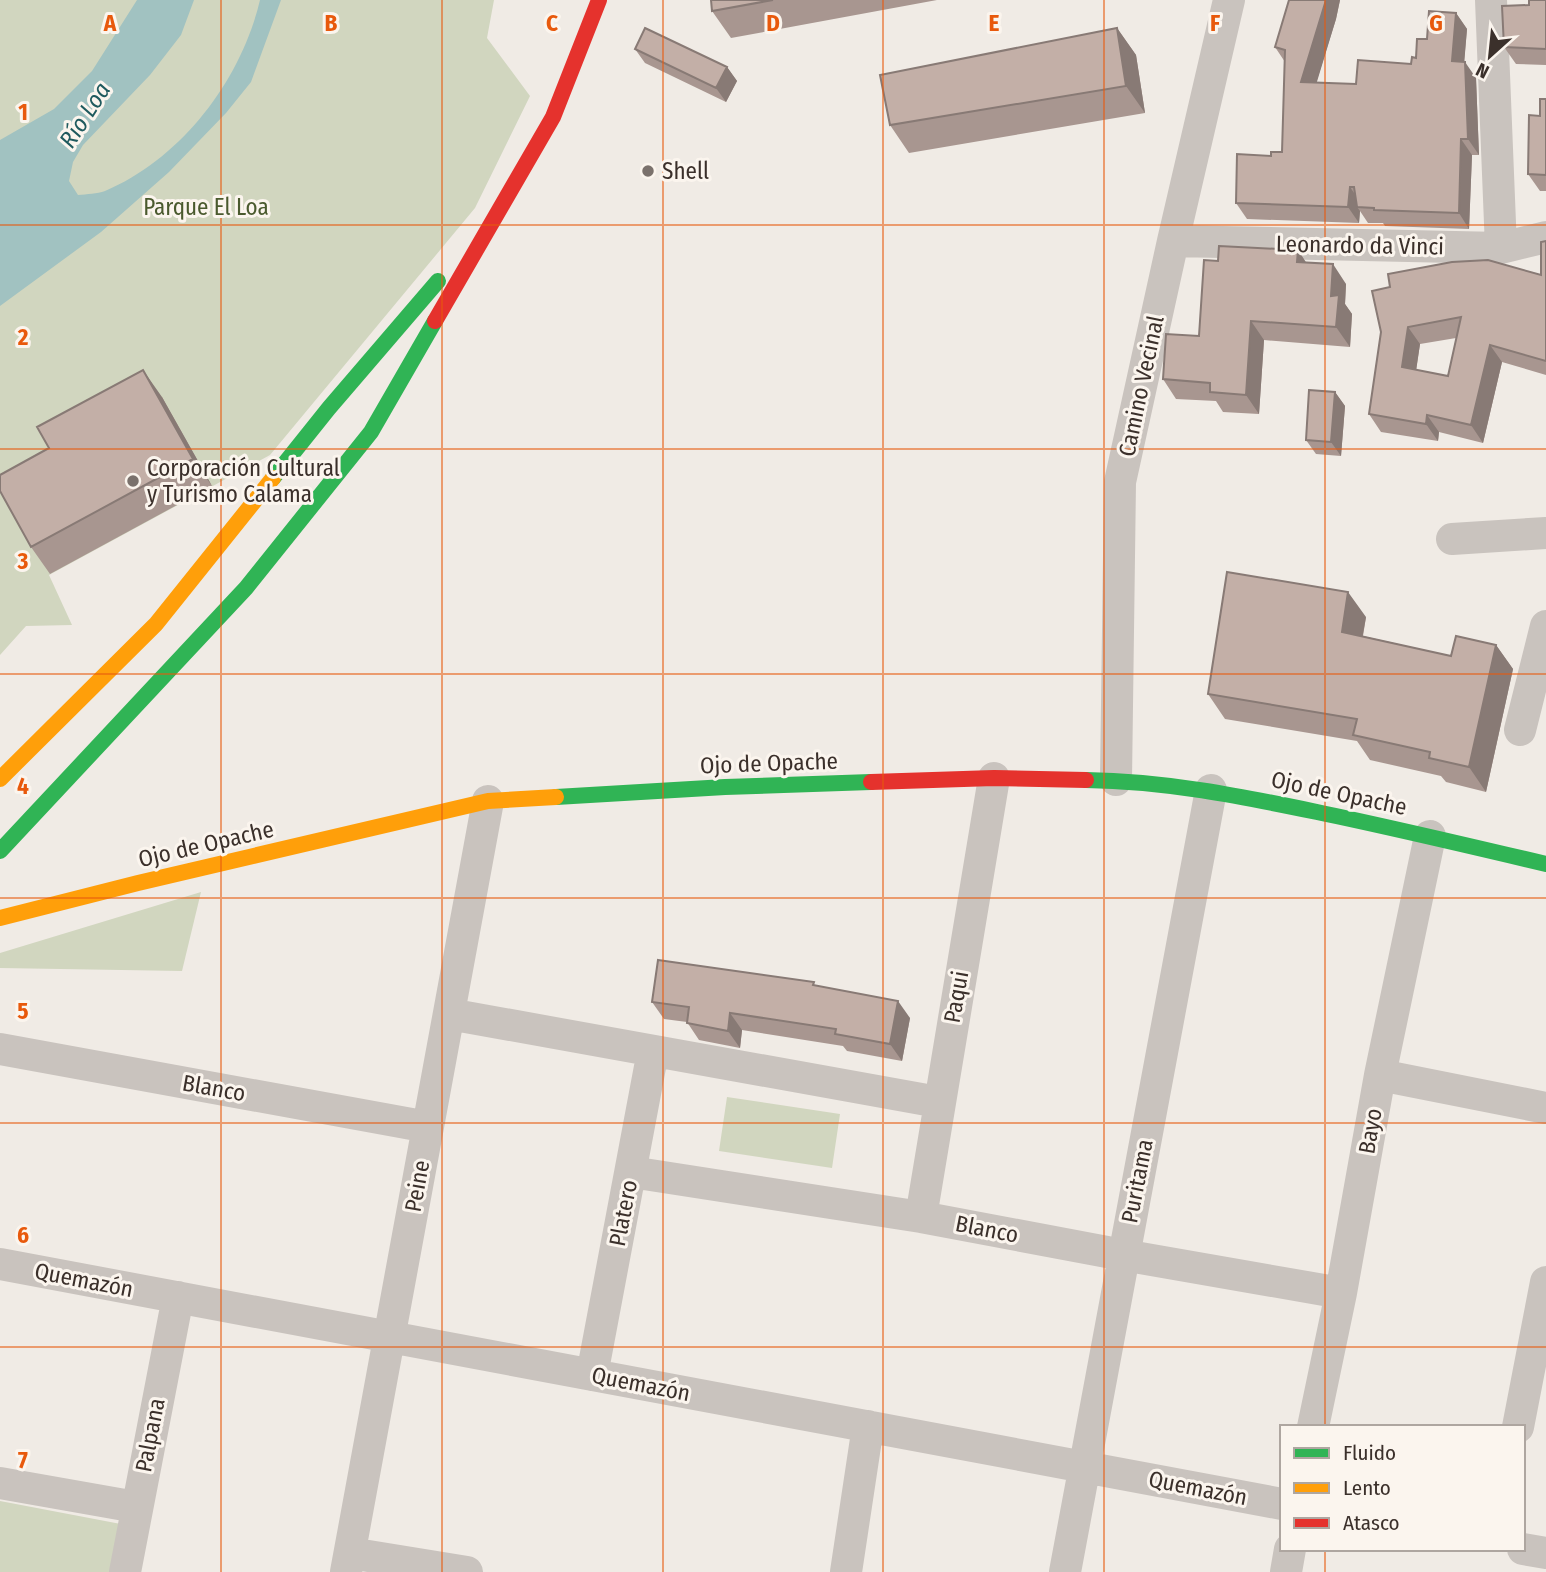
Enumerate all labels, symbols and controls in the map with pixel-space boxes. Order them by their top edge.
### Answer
text: A [103,9,117,37]
text: B [325,9,338,37]
text: C [546,9,558,37]
text: D [766,9,780,37]
text: E [989,9,1000,37]
text: F [1210,9,1220,37]
text: G [1429,9,1443,37]
north arrow [1455,21,1525,91]
text: N [1472,58,1493,84]
water label: Río Loa [54,77,116,153]
text: 1 [18,98,28,126]
place label: Shell [662,157,709,185]
marker: Shell [640,163,656,179]
park label: Parque El Loa [143,193,269,221]
street label: Leonardo da Vinci [1276,230,1444,260]
street label: Camino Vecinal [1112,313,1170,459]
text: 2 [17,323,29,351]
place label: Corporación Cultural y Turismo Calama [147,454,340,508]
marker: Corporación Cultural y Turismo Calama [125,473,141,489]
text: 3 [17,547,29,575]
street label: Ojo de Opache [700,747,838,779]
street label: Ojo de Opache [1269,765,1409,821]
text: 4 [17,772,29,800]
street label: Ojo de Opache [136,815,276,873]
street label: Paqui [938,969,974,1025]
text: 5 [17,997,29,1025]
street label: Blanco [180,1069,248,1107]
street label: Bayo [1352,1106,1388,1156]
street label: Puritama [1115,1137,1159,1225]
street label: Peine [399,1158,435,1214]
street label: Platero [603,1177,643,1249]
street label: Blanco [953,1209,1021,1249]
text: 6 [17,1221,29,1249]
street label: Quemazón [32,1257,136,1303]
street label: Quemazón [589,1361,693,1407]
street label: Palpana [129,1396,171,1474]
legend [1280,1425,1525,1551]
text: Fluido [1343,1440,1396,1466]
text: 7 [18,1446,28,1474]
street label: Quemazón [1146,1465,1250,1511]
text: Lento [1343,1475,1391,1501]
text: Atasco [1343,1510,1400,1536]

